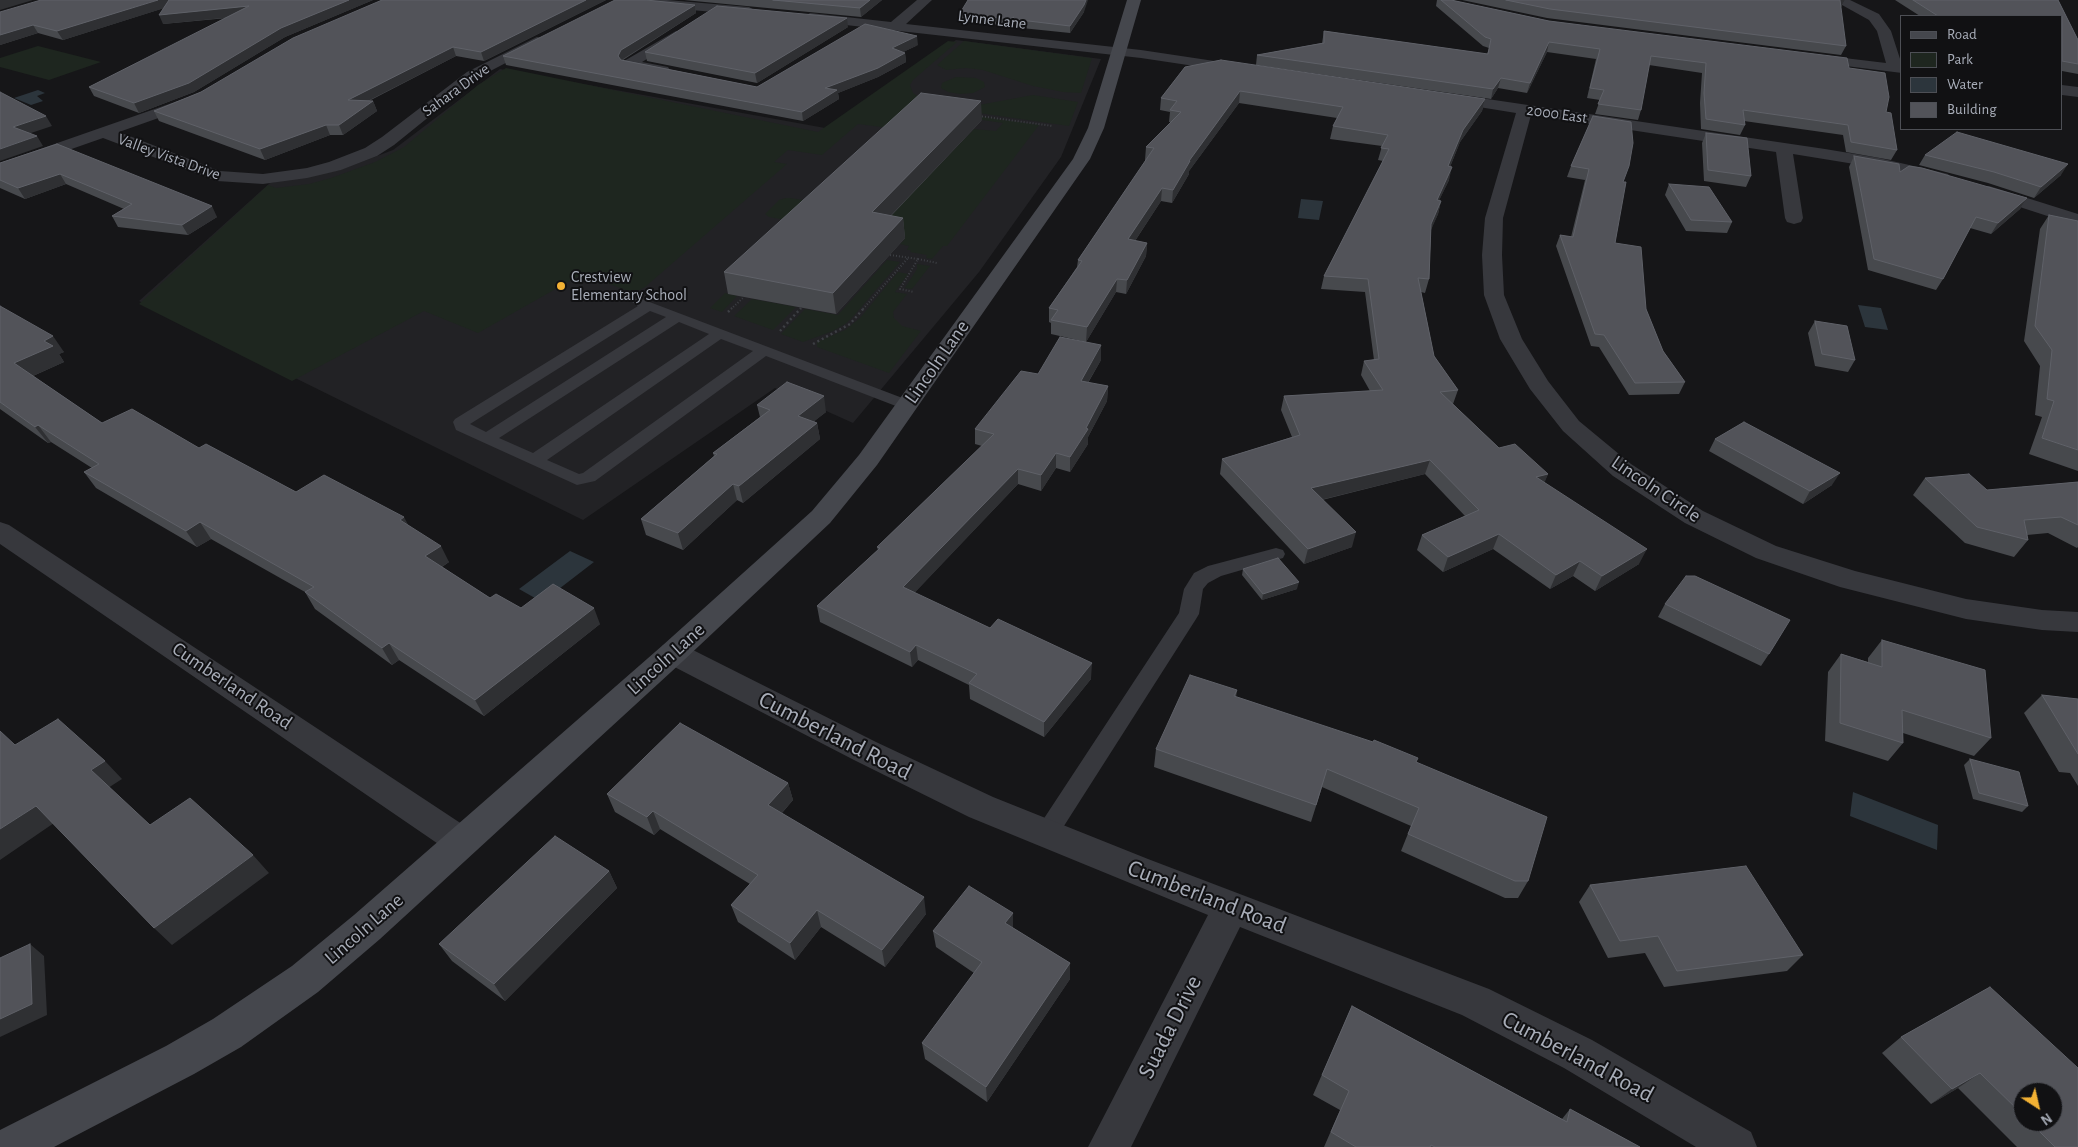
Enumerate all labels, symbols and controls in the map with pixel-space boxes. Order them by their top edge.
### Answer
street label: Lynne Lane [957,6,1027,34]
legend [1900,15,2063,130]
text: Road [1947,27,1977,42]
text: Park [1947,52,1973,67]
street label: Sahara Drive [419,59,493,121]
text: Water [1947,77,1983,92]
street label: 2000 East [1525,100,1589,128]
text: Building [1947,102,1997,117]
street label: Valley Vista Drive [115,130,223,184]
place label: Crestview Elementary School [571,267,687,305]
marker: Crestview Elementary School [555,280,567,292]
street label: Lincoln Lane [900,316,974,408]
street label: Lincoln Circle [1607,450,1705,528]
street label: Lincoln Lane [622,618,710,700]
street label: Cumberland Road [167,637,297,735]
street label: Cumberland Road [754,685,916,787]
street label: Cumberland Road [1123,853,1291,941]
street label: Lincoln Lane [320,888,408,970]
street label: Suada Drive [1132,971,1208,1083]
street label: Cumberland Road [1497,1005,1659,1109]
north arrow [2013,1082,2063,1132]
text: N [2038,1110,2054,1127]

